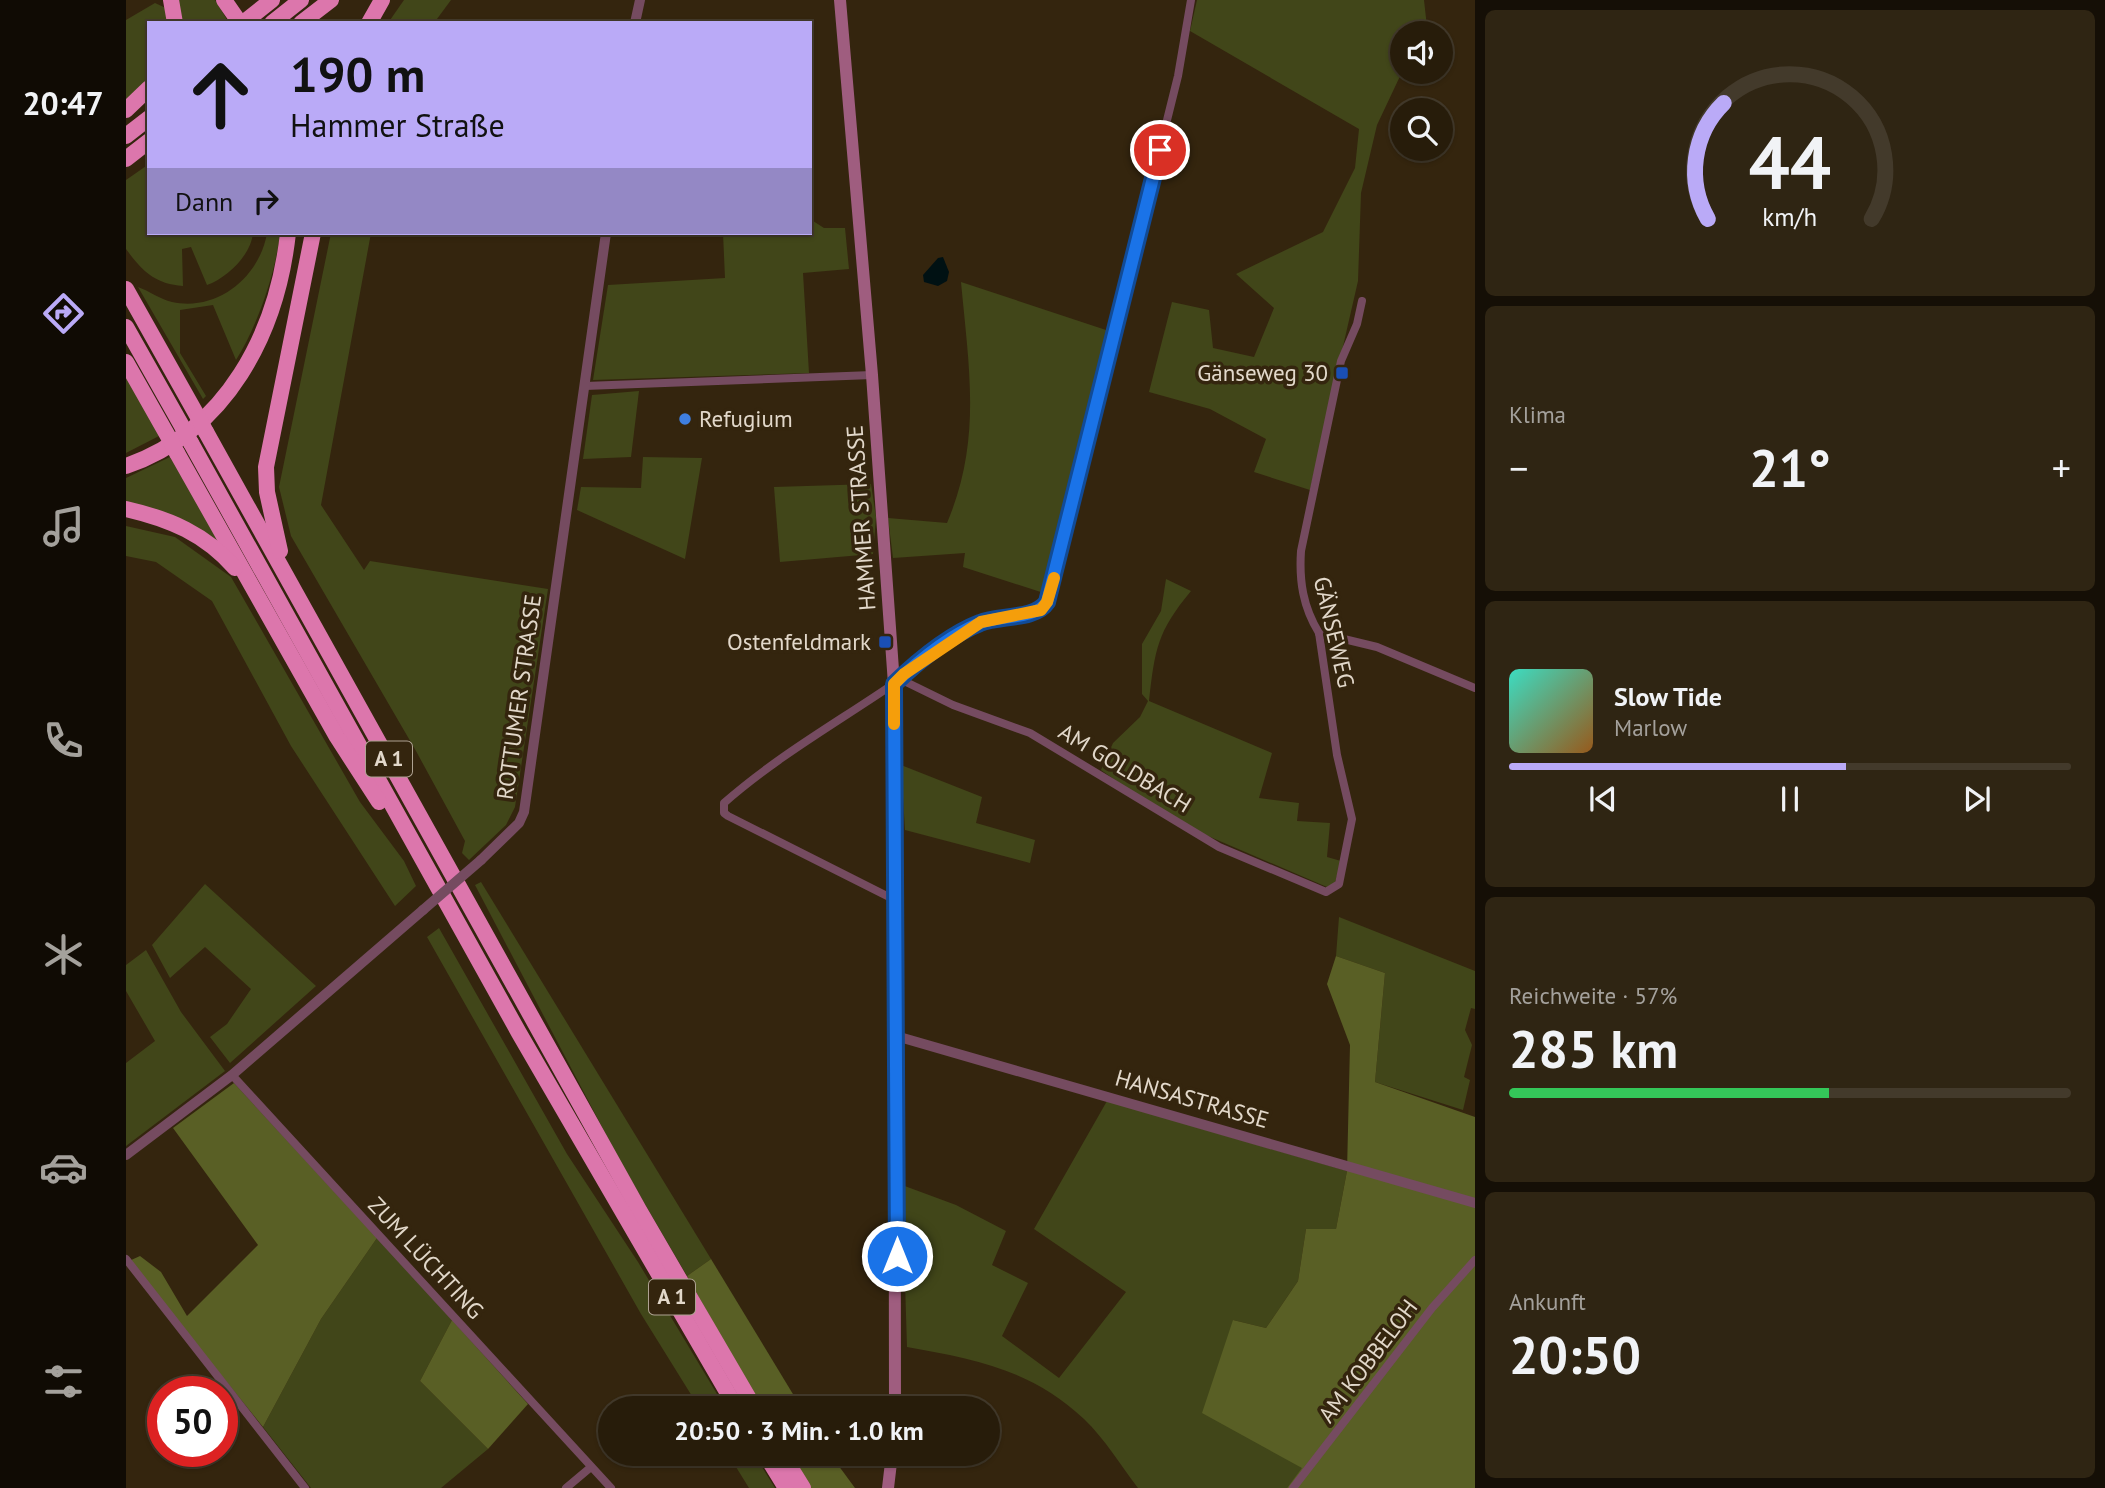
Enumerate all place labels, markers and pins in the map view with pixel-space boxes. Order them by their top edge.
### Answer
pin [1130,120,1190,180]
place label: Gänseweg 30 [1197,358,1328,387]
marker: Gänseweg 30 [1334,365,1350,381]
place label: Refugium [699,404,793,433]
marker: Refugium [677,411,693,427]
place label: Ostenfeldmark [727,627,871,656]
marker: Ostenfeldmark [877,634,893,650]

